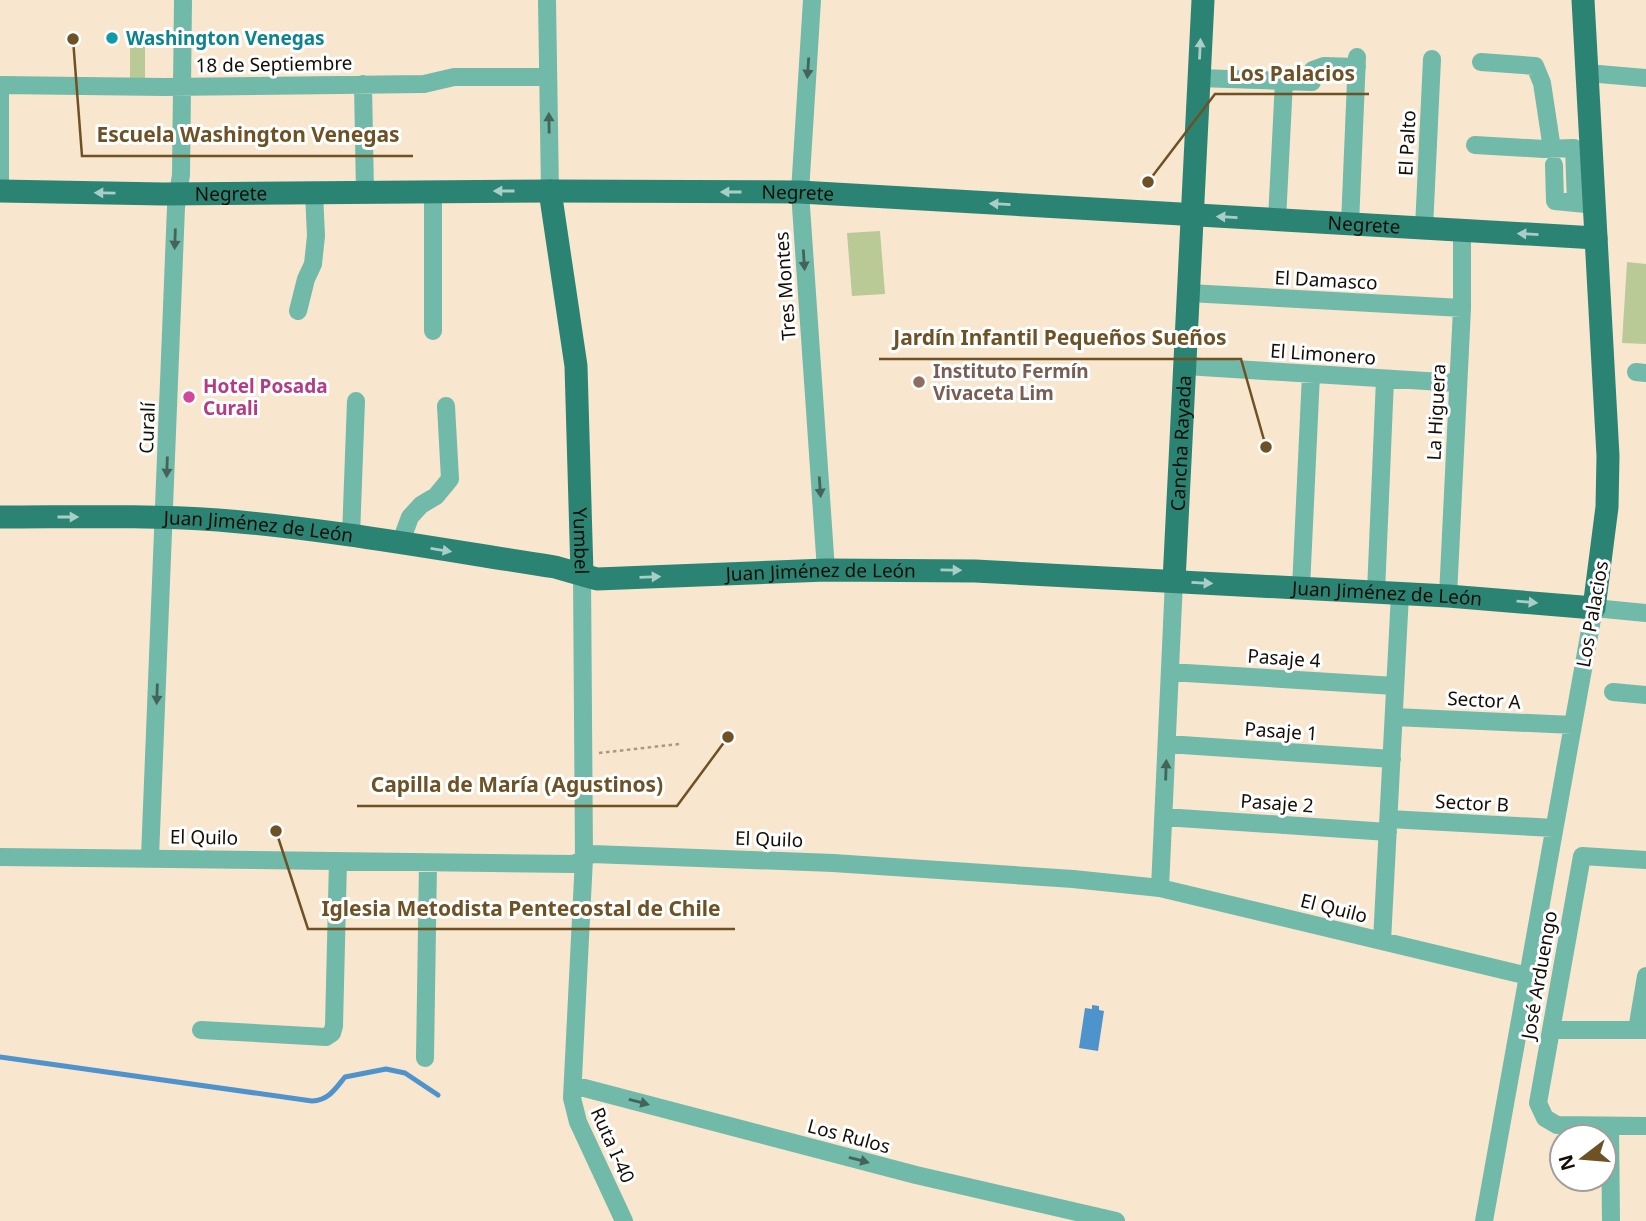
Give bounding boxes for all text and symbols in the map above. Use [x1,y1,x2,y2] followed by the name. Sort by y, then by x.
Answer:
[126,25,325,51] place label: Washington Venegas
[104,30,120,46] marker: Washington Venegas
[1195,38,1206,60] one-way arrow
[195,50,353,78] street label: 18 de Septiembre
[1215,52,1369,94] callout: Los Palacios
[802,57,813,79] one-way arrow
[1229,59,1355,87] text: Los Palacios
[1392,109,1422,177] street label: El Palto
[543,112,555,134] one-way arrow
[82,114,413,156] callout: Escuela Washington Venegas
[96,120,400,148] text: Escuela Washington Venegas
[762,179,835,207] street label: Negrete
[195,180,267,207] street label: Negrete
[493,185,515,197] one-way arrow
[720,186,742,198] one-way arrow
[94,188,116,199] one-way arrow
[989,198,1011,209] one-way arrow
[1327,210,1401,240] street label: Negrete
[1216,211,1238,222] one-way arrow
[170,229,181,251] one-way arrow
[1516,229,1538,240] one-way arrow
[768,231,802,341] street label: Tres Montes
[799,249,810,271] one-way arrow
[1274,264,1378,296] street label: El Damasco
[879,317,1241,359] callout: Jardín Infantil Pequeños Sueños
[891,323,1227,351] text: Jardín Infantil Pequeños Sueños
[1269,337,1377,371] street label: El Limonero
[933,358,1089,406] place label: Instituto Fermín Vivaceta Lim
[1420,363,1452,461] street label: La Higuera
[203,373,328,421] place label: Hotel Posada Curali
[911,374,927,390] marker: Instituto Fermín Vivaceta Lim
[1165,375,1197,512] street label: Cancha Rayada
[181,389,197,405] marker: Hotel Posada Curali
[133,401,161,454] street label: Curalí
[161,456,172,478] one-way arrow
[815,476,826,498] one-way arrow
[161,504,355,548] street label: Juan Jiménez de León
[567,507,595,575] street label: Yumbel
[57,511,79,523] one-way arrow
[430,545,452,556] one-way arrow
[723,557,916,587] street label: Juan Jiménez de León
[1570,559,1614,669] street label: Los Palacios
[940,565,962,576] one-way arrow
[639,571,661,582] one-way arrow
[1289,575,1483,612] street label: Juan Jiménez de León
[1192,577,1214,588] one-way arrow
[1517,597,1539,608] one-way arrow
[1247,642,1322,674] street label: Pasaje 4
[152,683,163,705] one-way arrow
[1447,685,1522,715] street label: Sector A
[1244,715,1318,747] street label: Pasaje 1
[1160,759,1171,781] one-way arrow
[357,764,677,806] callout: Capilla de María (Agustinos)
[371,770,663,798] text: Capilla de María (Agustinos)
[1240,787,1314,819] street label: Pasaje 2
[1434,788,1510,818] street label: Sector B
[170,823,238,851] street label: El Quilo
[734,825,804,853] street label: El Quilo
[308,887,735,929] callout: Iglesia Metodista Pentecostal de Chile
[1298,887,1370,929] street label: El Quilo
[321,894,721,922] text: Iglesia Metodista Pentecostal de Chile
[1515,909,1563,1043] street label: José Arduengo
[628,1097,650,1108] one-way arrow
[585,1103,641,1187] street label: Ruta I-40
[805,1112,893,1160] street label: Los Rulos
[1548,1123,1618,1193] north arrow
[1552,1152,1581,1174] text: N
[848,1155,870,1166] one-way arrow

